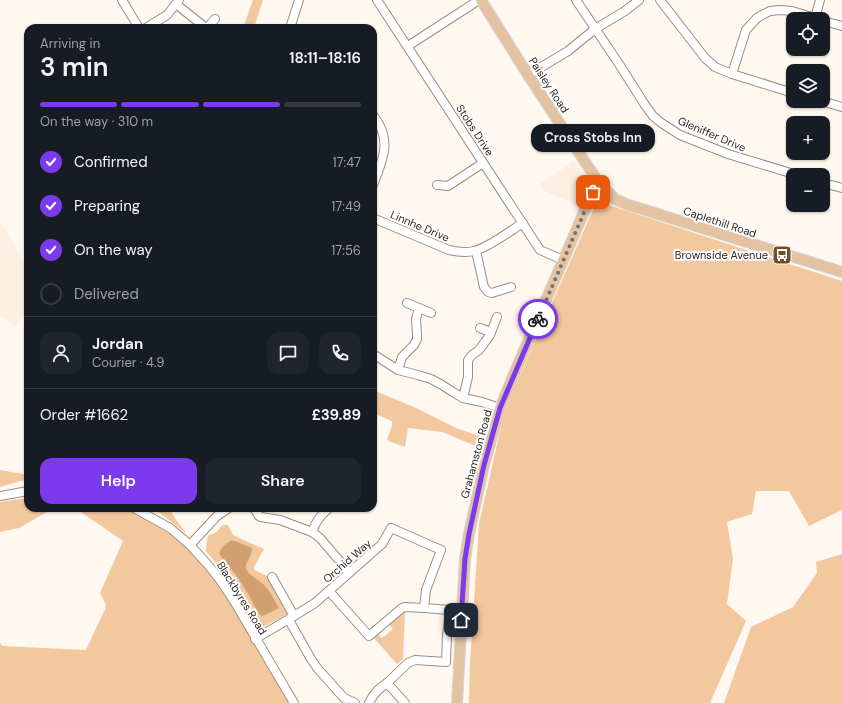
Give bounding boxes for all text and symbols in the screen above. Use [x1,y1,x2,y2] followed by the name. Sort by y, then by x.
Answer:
[786,12,830,212] map controls
[786,12,830,56] button: locate
[40,35,100,52] text: Arriving in
[289,48,361,68] text: 18:11–18:16
[40,50,109,84] text: 3 min
[526,55,572,115] street label: Paisley Road
[786,64,830,108] button: layers
[453,102,497,158] street label: Stobs Drive
[40,113,153,130] text: On the way · 310 m
[676,113,748,155] street label: Gleniffer Drive
[786,116,830,160] button: +
[531,124,655,152] callout: Cross Stobs Inn
[544,129,642,146] text: Cross Stobs Inn
[40,151,62,173] icon: check
[74,152,148,172] text: Confirmed
[333,154,361,171] text: 17:47
[786,168,830,212] button: −
[576,175,610,209] pin
[582,181,604,203] icon: bag
[40,195,62,217] icon: check
[74,196,140,216] text: Preparing
[331,198,361,215] text: 17:49
[682,204,758,240] street label: Caplethill Road
[388,207,452,245] street label: Linnhe Drive
[40,239,62,261] icon: check
[74,240,153,260] text: On the way
[331,242,361,259] text: 17:56
[771,244,793,266] bus stop icon: Brownside Avenue
[675,248,768,262] place label: Brownside Avenue
[74,284,139,304] text: Delivered
[518,299,558,339] courier
[527,308,549,330] icon: bike
[40,332,82,374] button: person
[267,332,309,374] button: chat
[319,332,361,374] button: phone
[92,334,143,354] text: Jordan
[92,354,164,371] text: Courier · 4.9
[40,405,128,425] text: Order #1662
[311,405,361,425] text: £39.89
[457,408,495,500] street label: Grahamston Road
[40,458,197,504] button: Help
[205,458,361,504] button: Share
[320,536,374,586] street label: Orchid Way
[214,559,270,637] street label: Blackbyres Road
[444,603,478,637] pin
[450,609,472,631] icon: home

